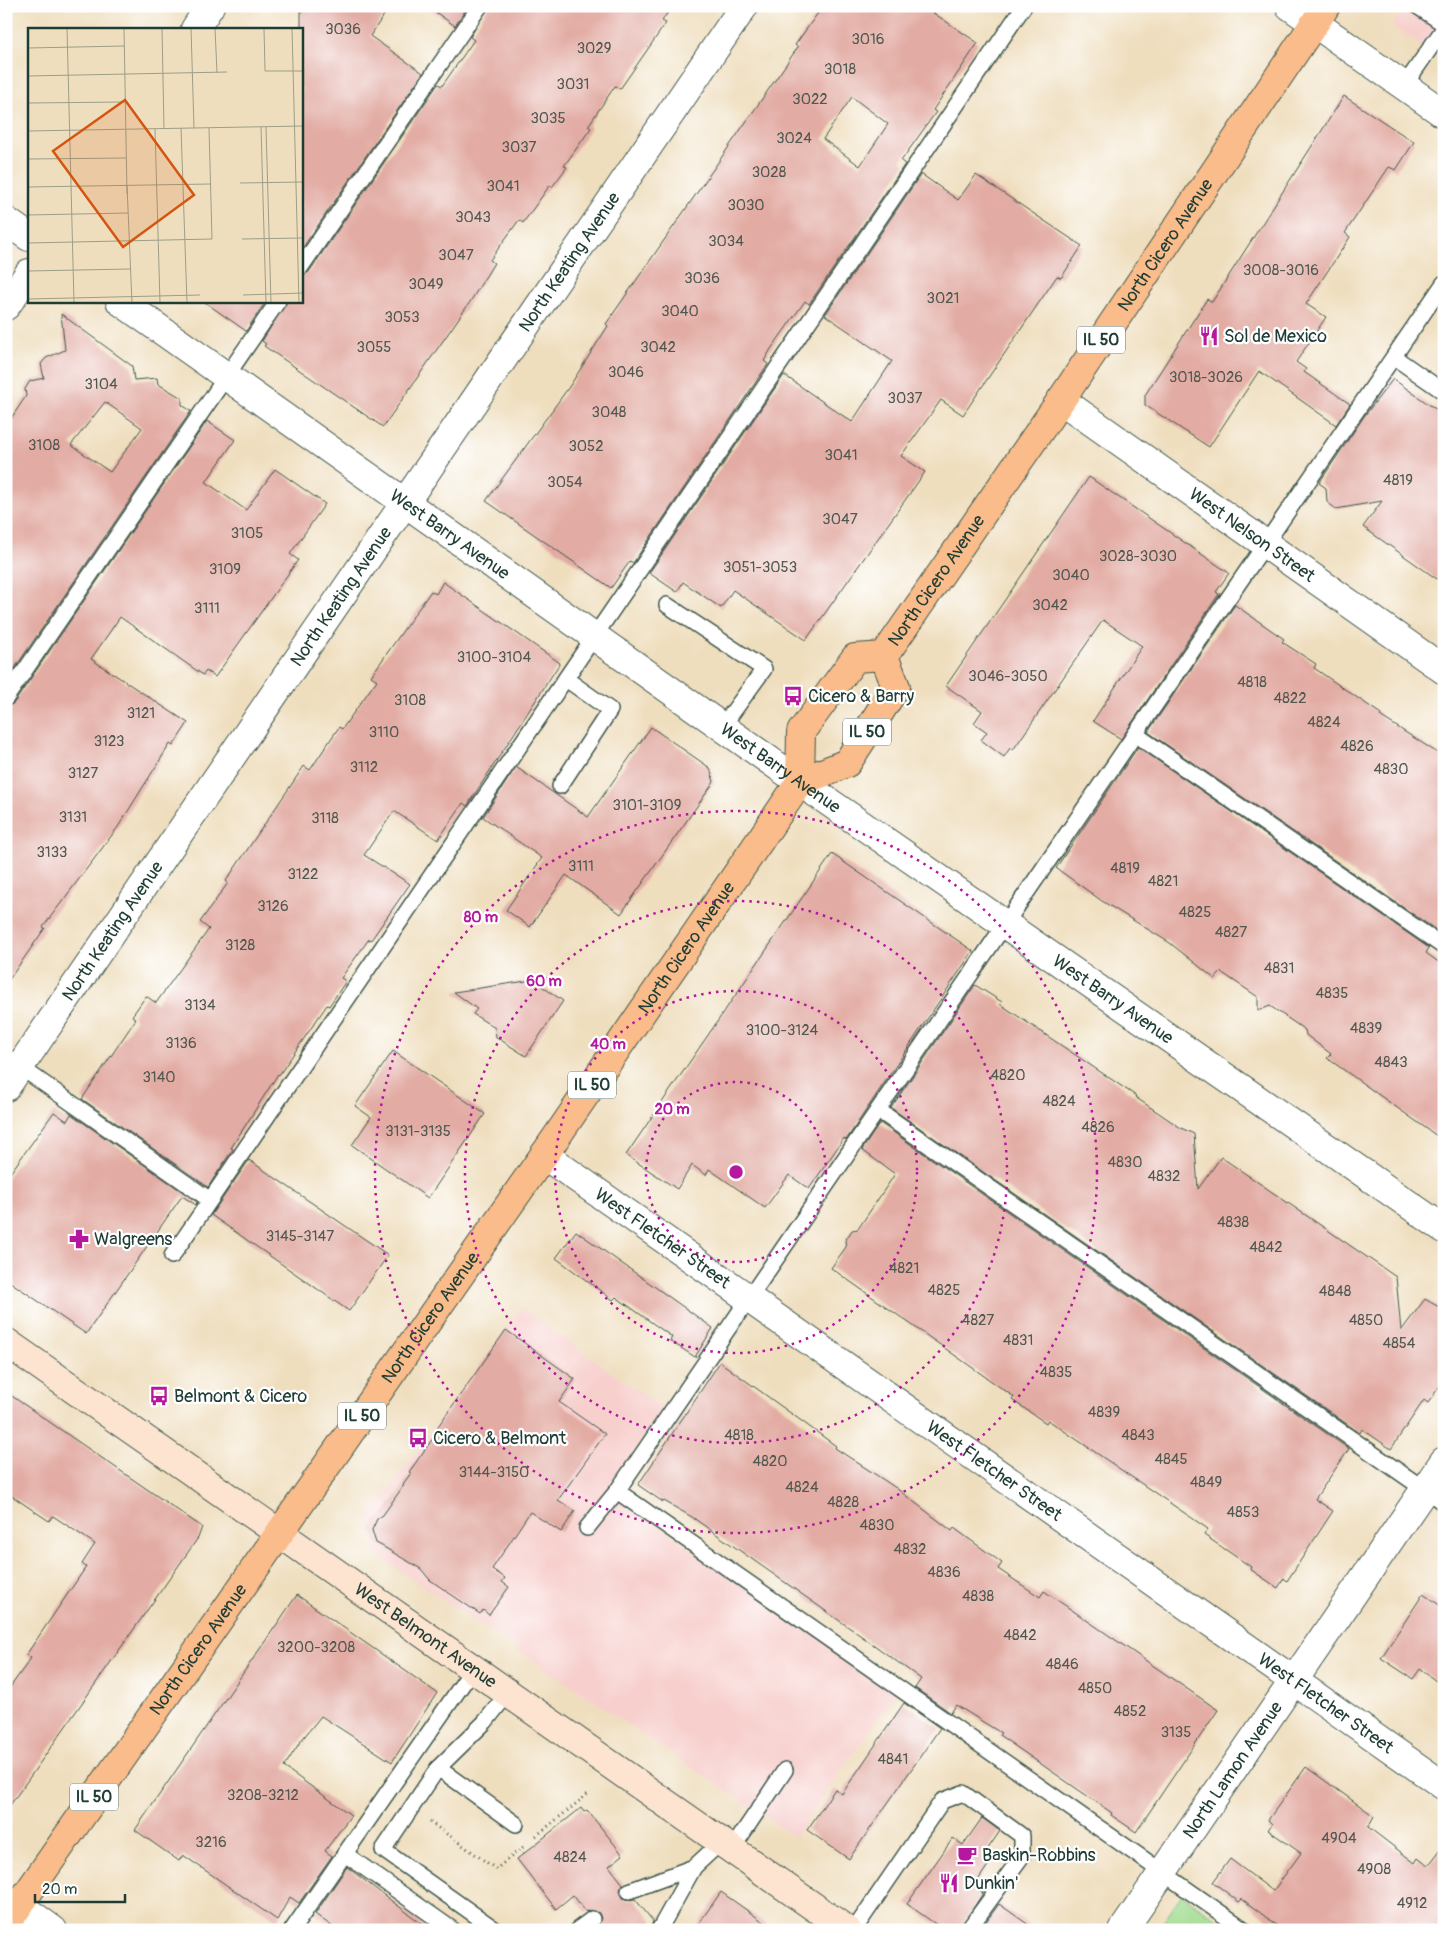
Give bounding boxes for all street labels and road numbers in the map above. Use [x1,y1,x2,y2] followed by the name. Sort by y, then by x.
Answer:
[1112,174,1218,316] street label: North Cicero Avenue
[513,187,625,336] street label: North Keating Avenue
[1077,326,1125,354] road number: IL 50
[1185,482,1321,588] street label: West Nelson Street
[385,484,514,585] street label: West Barry Avenue
[883,510,990,651] street label: North Cicero Avenue
[285,522,397,671] street label: North Keating Avenue
[716,718,845,818] street label: West Barry Avenue
[843,719,891,746] road number: IL 50
[57,856,168,1005] street label: North Keating Avenue
[633,877,740,1018] street label: North Cicero Avenue
[1048,949,1178,1049] street label: West Barry Avenue
[568,1072,616,1098] road number: IL 50
[590,1183,736,1294] street label: West Fletcher Street
[376,1247,484,1388] street label: North Cicero Avenue
[338,1402,386,1430] road number: IL 50
[922,1415,1067,1527] street label: West Fletcher Street
[350,1578,502,1693] street label: West Belmont Avenue
[144,1579,252,1720] street label: North Cicero Avenue
[1254,1648,1399,1759] street label: West Fletcher Street
[1178,1697,1288,1843] street label: North Lamon Avenue
[70,1784,118,1810] road number: IL 50

